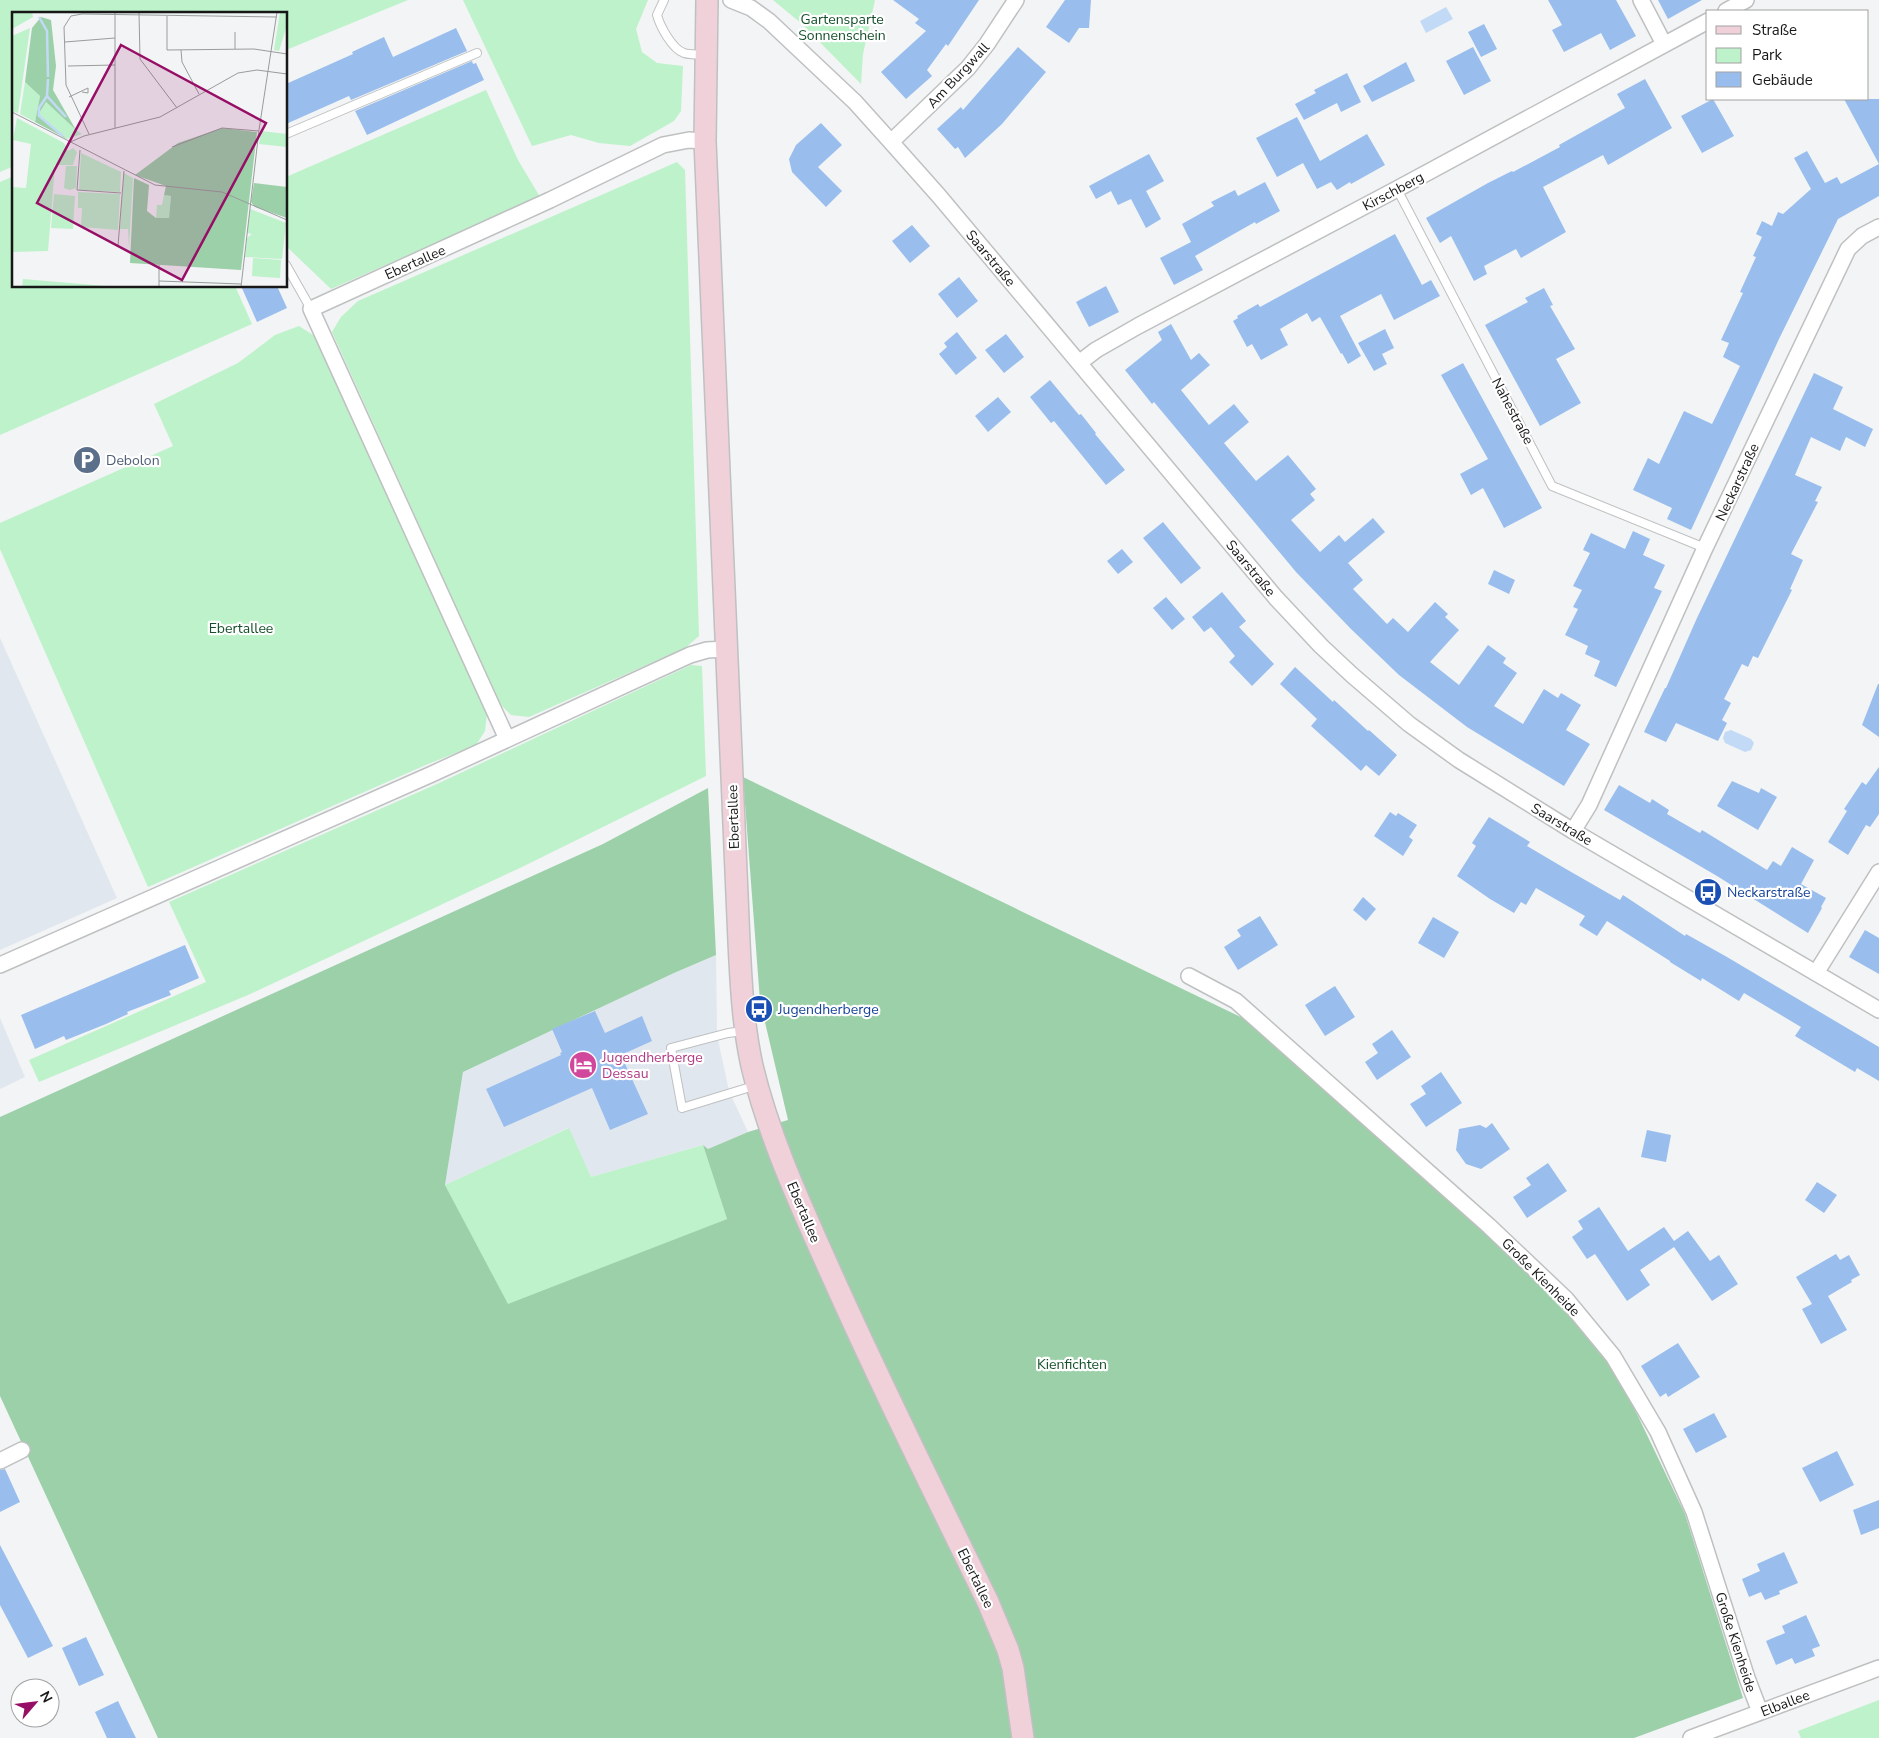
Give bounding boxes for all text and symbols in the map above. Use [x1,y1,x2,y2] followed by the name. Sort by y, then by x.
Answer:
[798,10,886,45] park label: Gartensparte Sonnenschein
[1706,10,1869,100] legend
[12,12,288,288] inset map
[1752,20,1797,40] text: Straße
[923,38,994,112] street label: Am Burgwall
[1752,45,1782,65] text: Park
[1752,70,1813,90] text: Gebäude
[1359,167,1427,216] street label: Kirschberg
[961,226,1020,291] street label: Saarstraße
[382,241,449,284] street label: Ebertallee
[1487,374,1538,448] street label: Nahestraße
[1711,440,1764,524] street label: Neckarstraße
[72,445,102,475] parking icon: Debolon
[106,451,160,470] place label: Debolon
[1221,536,1280,601] street label: Saarstraße
[209,619,273,638] park label: Ebertallee
[723,784,744,850] street label: Ebertallee
[1528,799,1596,850] street label: Saarstraße
[1693,877,1723,907] bus stop icon: Neckarstraße
[1727,883,1811,902] place label: Neckarstraße
[744,994,774,1024] bus stop icon: Jugendherberge
[777,1000,879,1019] place label: Jugendherberge
[601,1048,703,1083] place label: Jugendherberge Dessau
[568,1050,598,1080] hotel icon: Jugendherberge Dessau
[782,1179,825,1246] street label: Ebertallee
[1497,1234,1584,1321] street label: Große Kienheide
[1037,1355,1107,1374] park label: Kienfichten
[953,1545,998,1611] street label: Ebertallee
[1710,1590,1761,1695] street label: Große Kienheide
[10,1678,60,1728] north arrow
[1758,1685,1812,1721] street label: Elballee
[35,1688,57,1706] text: N

